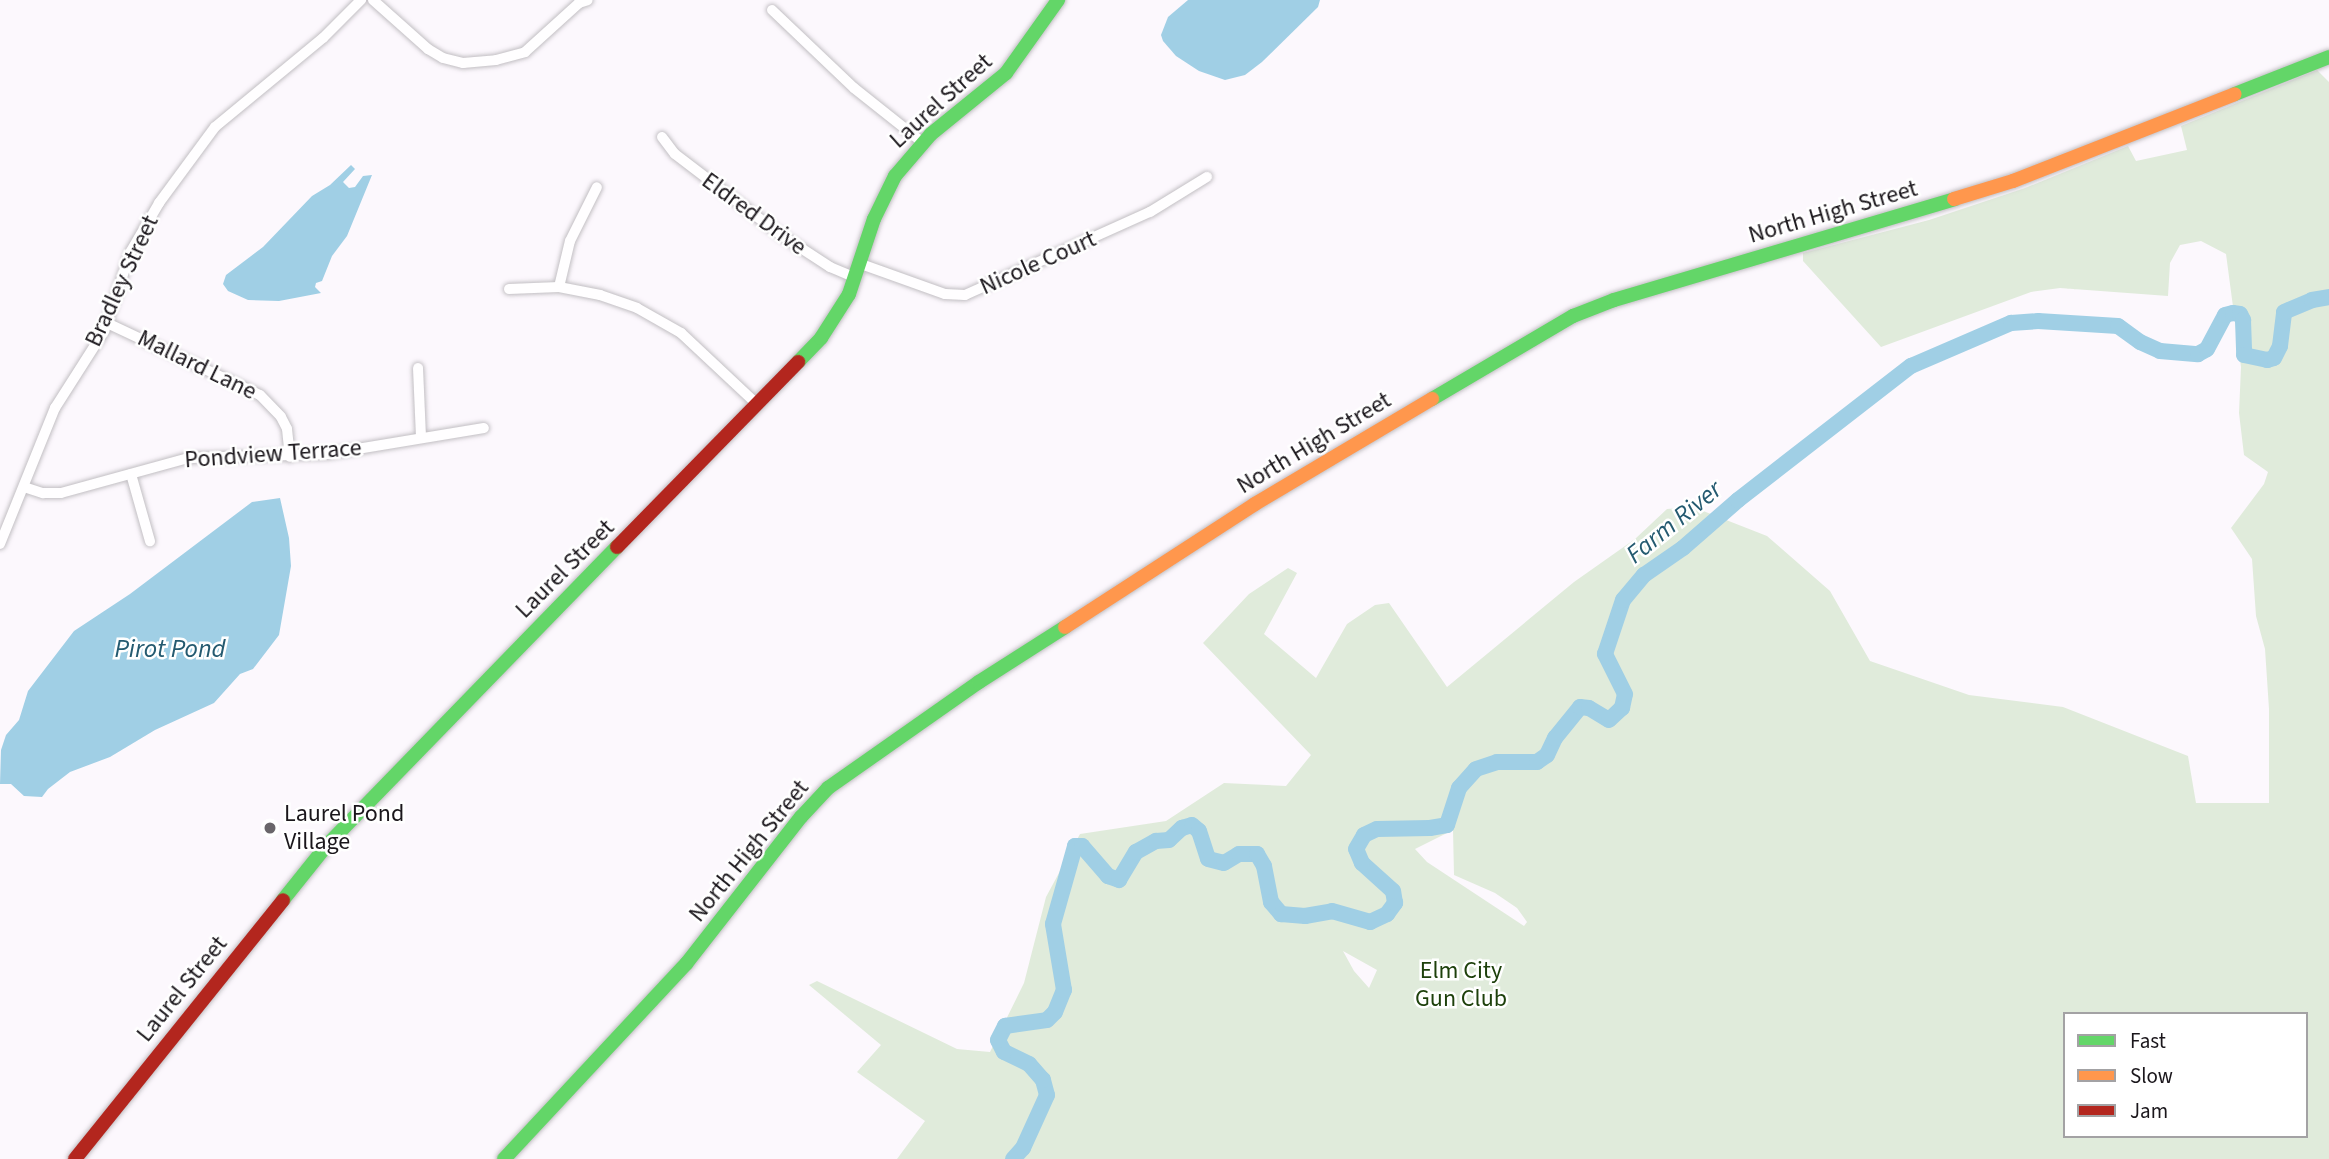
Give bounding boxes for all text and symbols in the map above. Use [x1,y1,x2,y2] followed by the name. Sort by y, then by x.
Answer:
[884,48,998,154] street label: Laurel Street
[696,166,812,262] street label: Eldred Drive
[1745,174,1921,250] street label: North High Street
[79,211,165,351] street label: Bradley Street
[976,225,1100,301] street label: Nicole Court
[133,324,261,406] street label: Mallard Lane
[1232,386,1396,500] street label: North High Street
[184,433,362,475] street label: Pondview Terrace
[1620,474,1728,570] water label: Farm River
[510,514,620,624] street label: Laurel Street
[115,633,225,665] water label: Pirot Pond
[683,774,815,928] street label: North High Street
[284,800,404,856] place label: Laurel Pond Village
[262,820,278,836] marker: Laurel Pond Village
[131,930,233,1048] street label: Laurel Street
[1415,957,1507,1013] park label: Elm City Gun Club
[2063,1012,2308,1138] legend
[2130,1026,2166,1056] text: Fast
[2130,1061,2173,1091] text: Slow
[2130,1096,2168,1126] text: Jam

